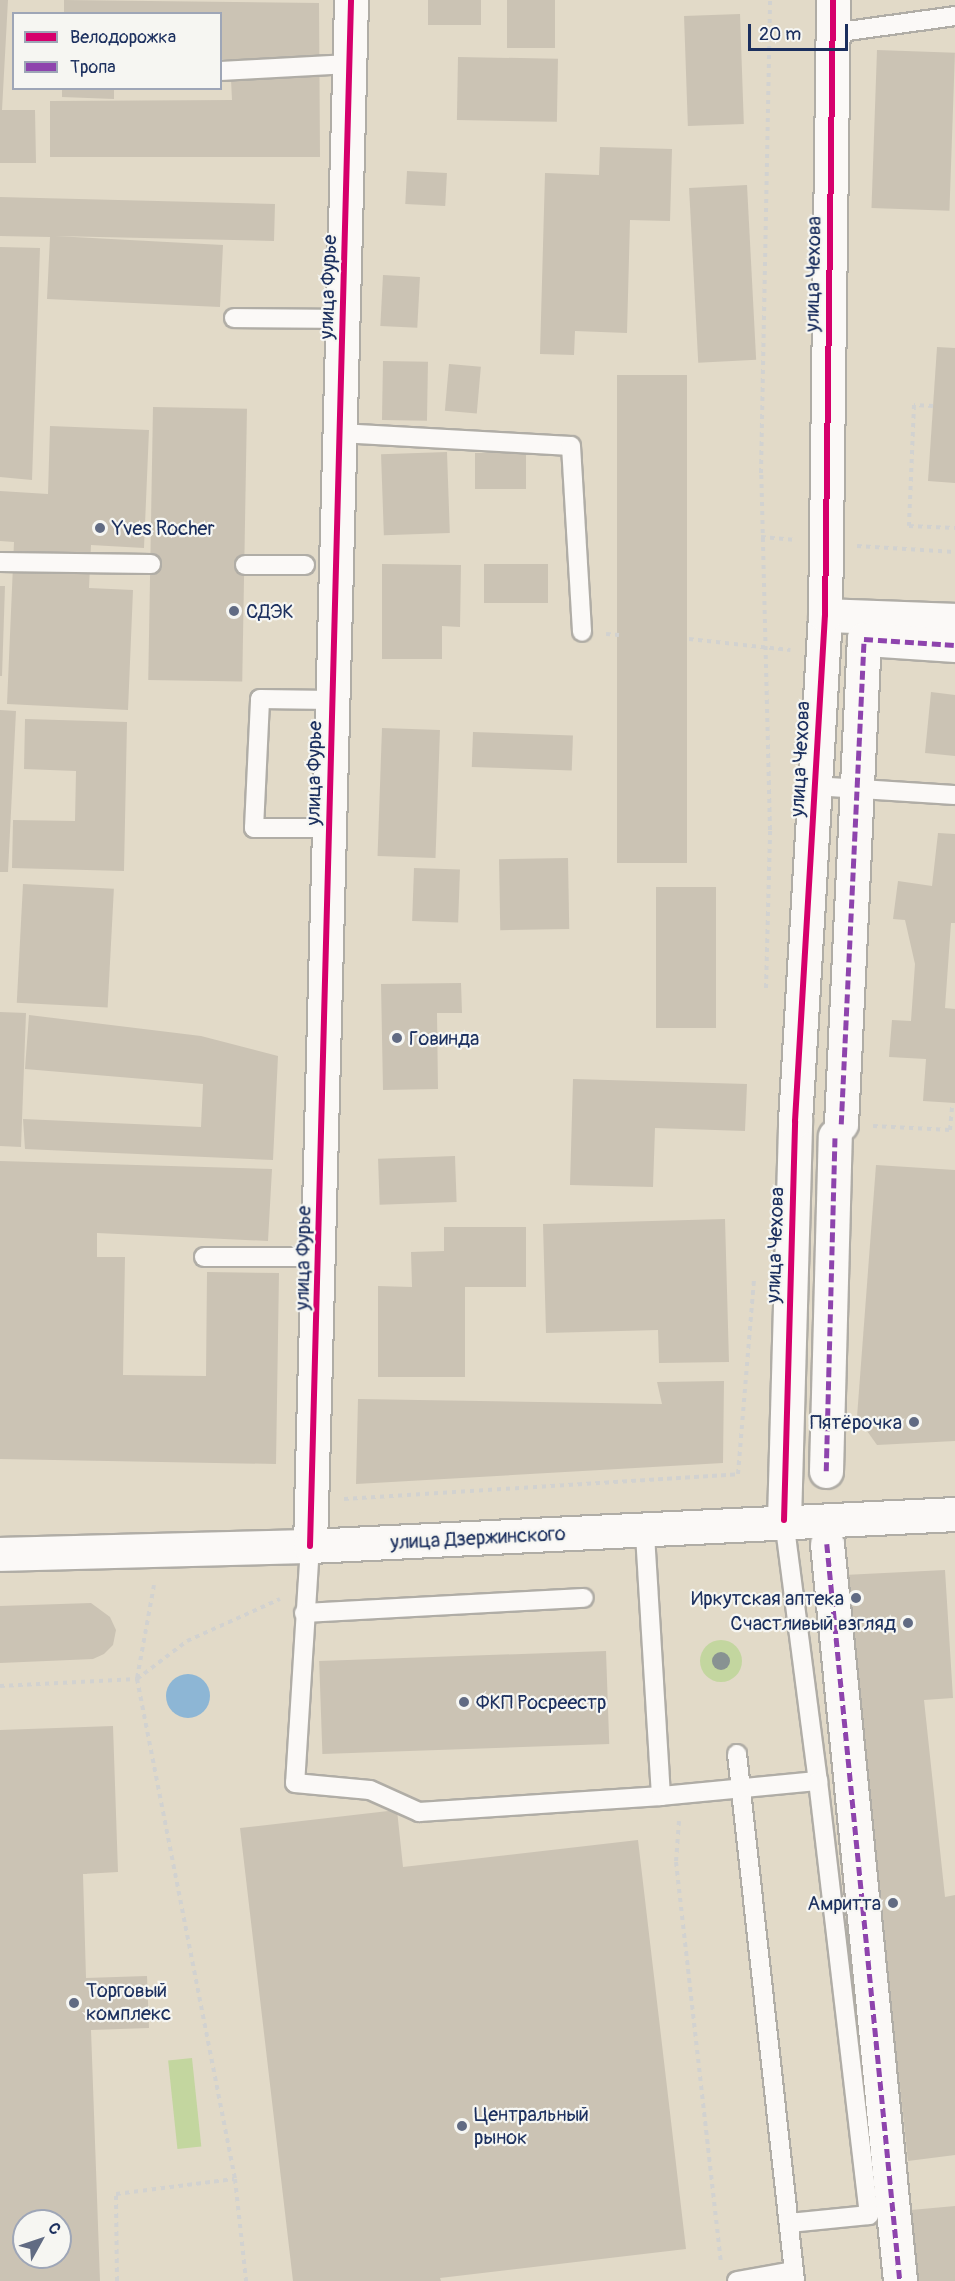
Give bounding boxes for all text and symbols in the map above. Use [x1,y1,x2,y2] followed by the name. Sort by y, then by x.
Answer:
[12,12,222,90] legend
[751,12,852,50] scale bar
[759,23,801,46] text: 20 m
[70,26,176,49] text: Велодорожка
[70,56,116,79] text: Тропа
[800,216,826,332] street label: улица Чехова
[314,234,342,340] street label: улица Фурье
[112,516,215,540] place label: Yves Rocher
[93,521,107,535] marker: Yves Rocher
[246,599,294,623] place label: СДЭК
[227,604,241,618] marker: СДЭК
[785,701,815,817] street label: улица Чехова
[301,721,327,825] street label: улица Фурье
[409,1026,479,1050] place label: Говинда
[390,1031,404,1045] marker: Говинда
[761,1187,789,1303] street label: улица Чехова
[290,1206,316,1310] street label: улица Фурье
[810,1410,902,1434] place label: Пятёрочка
[907,1415,921,1429] marker: Пятёрочка
[390,1521,566,1555] street label: улица Дзержинского
[691,1586,844,1610] place label: Иркутская аптека
[849,1591,863,1605] marker: Иркутская аптека
[730,1611,896,1635] place label: Счастливый взгляд
[901,1616,915,1630] marker: Счастливый взгляд
[476,1690,606,1714] place label: ФКП Росреестр
[457,1695,471,1709] marker: ФКП Росреестр
[807,1891,881,1915] place label: Амритта
[886,1896,900,1910] marker: Амритта
[86,1979,171,2026] place label: Торговый комплекс
[67,1996,81,2010] marker: Торговый комплекс
[474,2102,589,2149] place label: Центральный рынок
[455,2119,469,2133] marker: Центральный рынок
[12,2209,72,2269] north arrow
[43,2219,65,2239] text: С

